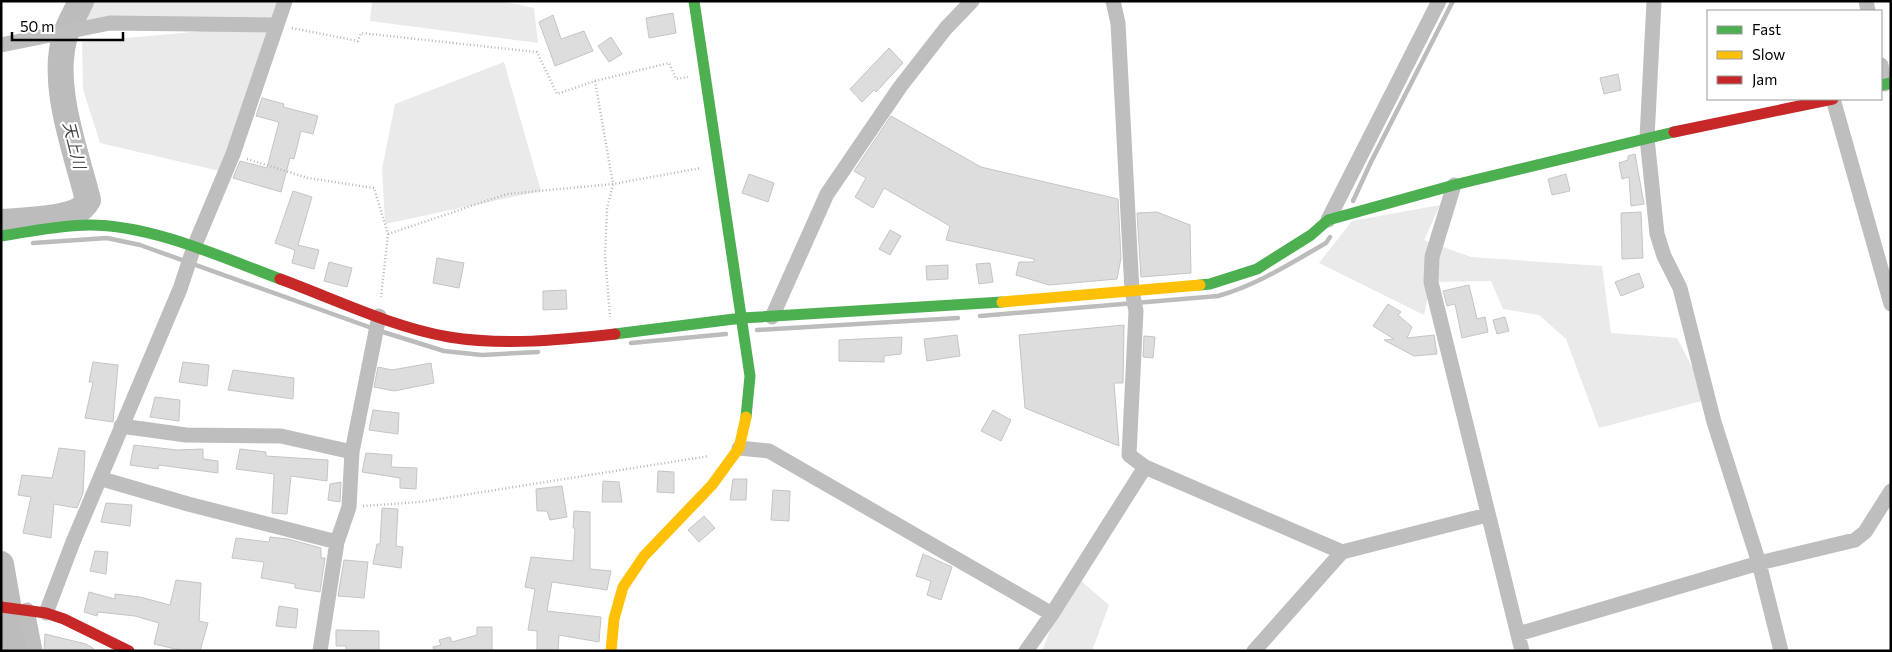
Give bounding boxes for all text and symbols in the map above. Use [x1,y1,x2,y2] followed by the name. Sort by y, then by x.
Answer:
[12,10,124,42] scale bar
[1707,10,1882,100] legend
[20,17,54,35] text: 50 m
[1752,20,1781,38] text: Fast
[1752,45,1785,63] text: Slow
[1752,70,1777,88] text: Jam
[60,119,91,173] water label: 天上川

